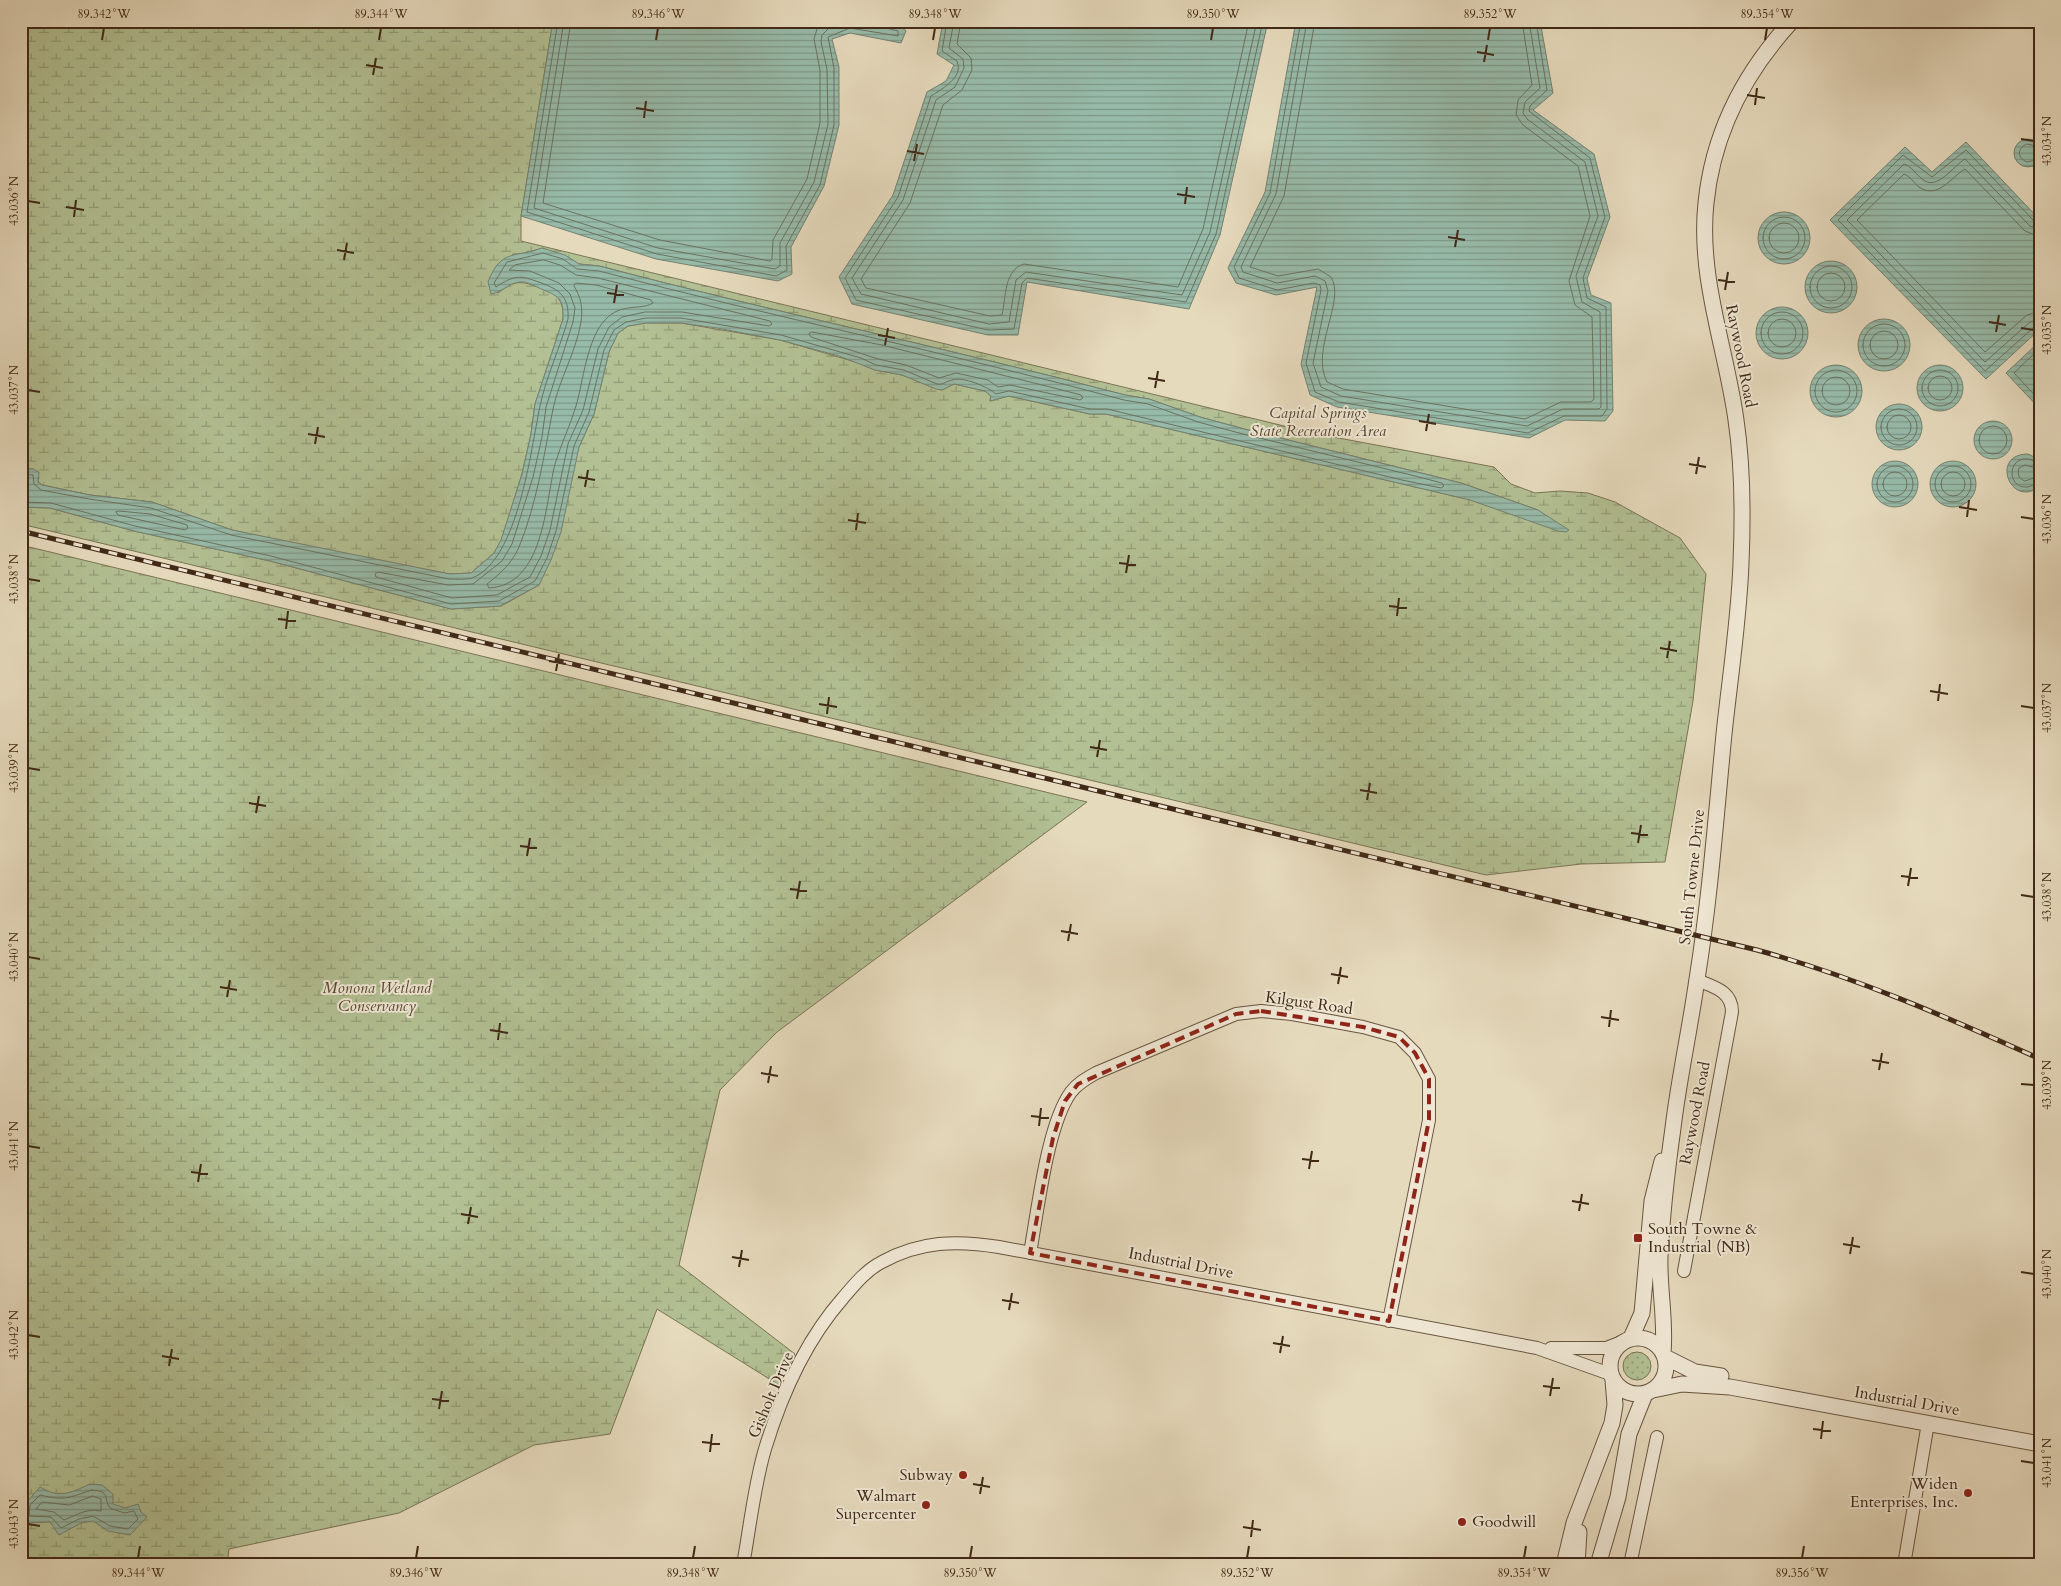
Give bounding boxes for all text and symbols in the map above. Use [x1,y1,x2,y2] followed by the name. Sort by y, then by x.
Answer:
[77,6,131,22] text: 89.342°W
[354,6,408,22] text: 89.344°W
[631,6,685,22] text: 89.346°W
[908,6,962,22] text: 89.348°W
[1186,6,1240,22] text: 89.350°W
[1463,6,1517,22] text: 89.352°W
[1740,6,1794,22] text: 89.354°W
[2039,115,2055,166] text: 43.034°N
[6,175,22,226] text: 43.036°N
[1720,303,1762,410] street label: Raywood Road
[2039,304,2055,355] text: 43.035°N
[6,364,22,415] text: 43.037°N
[1250,402,1386,442] park label: Capital Springs State Recreation Area
[2039,493,2055,544] text: 43.036°N
[6,553,22,604] text: 43.038°N
[2039,682,2055,733] text: 43.037°N
[6,742,22,793] text: 43.039°N
[1674,808,1710,946] street label: South Towne Drive
[2039,871,2055,922] text: 43.038°N
[6,931,22,982] text: 43.040°N
[323,977,433,1017] park label: Monona Wetland Conservancy
[1264,986,1355,1020] street label: Kilgust Road
[1674,1059,1716,1166] street label: Raywood Road
[2039,1059,2055,1110] text: 43.039°N
[6,1120,22,1171] text: 43.041°N
[1648,1218,1757,1258] place label: South Towne & Industrial (NB)
[1632,1232,1644,1244] marker: South Towne & Industrial (NB)
[1127,1242,1235,1284] street label: Industrial Drive
[2039,1248,2055,1299] text: 43.040°N
[6,1309,22,1360] text: 43.042°N
[743,1348,799,1442] street label: Gisholt Drive
[1853,1381,1961,1421] street label: Industrial Drive
[2039,1437,2055,1488] text: 43.041°N
[899,1464,954,1486] place label: Subway
[957,1469,969,1481] marker: Subway
[1850,1473,1958,1513] place label: Widen Enterprises, Inc.
[836,1485,916,1525] place label: Walmart Supercenter
[1962,1487,1974,1499] marker: Widen Enterprises, Inc.
[6,1498,22,1549] text: 43.043°N
[920,1499,932,1511] marker: Walmart Supercenter
[1472,1511,1536,1533] place label: Goodwill
[1456,1516,1468,1528] marker: Goodwill
[111,1565,165,1581] text: 89.344°W
[389,1565,443,1581] text: 89.346°W
[666,1565,720,1581] text: 89.348°W
[943,1565,997,1581] text: 89.350°W
[1220,1565,1274,1581] text: 89.352°W
[1497,1565,1551,1581] text: 89.354°W
[1775,1565,1829,1581] text: 89.356°W

